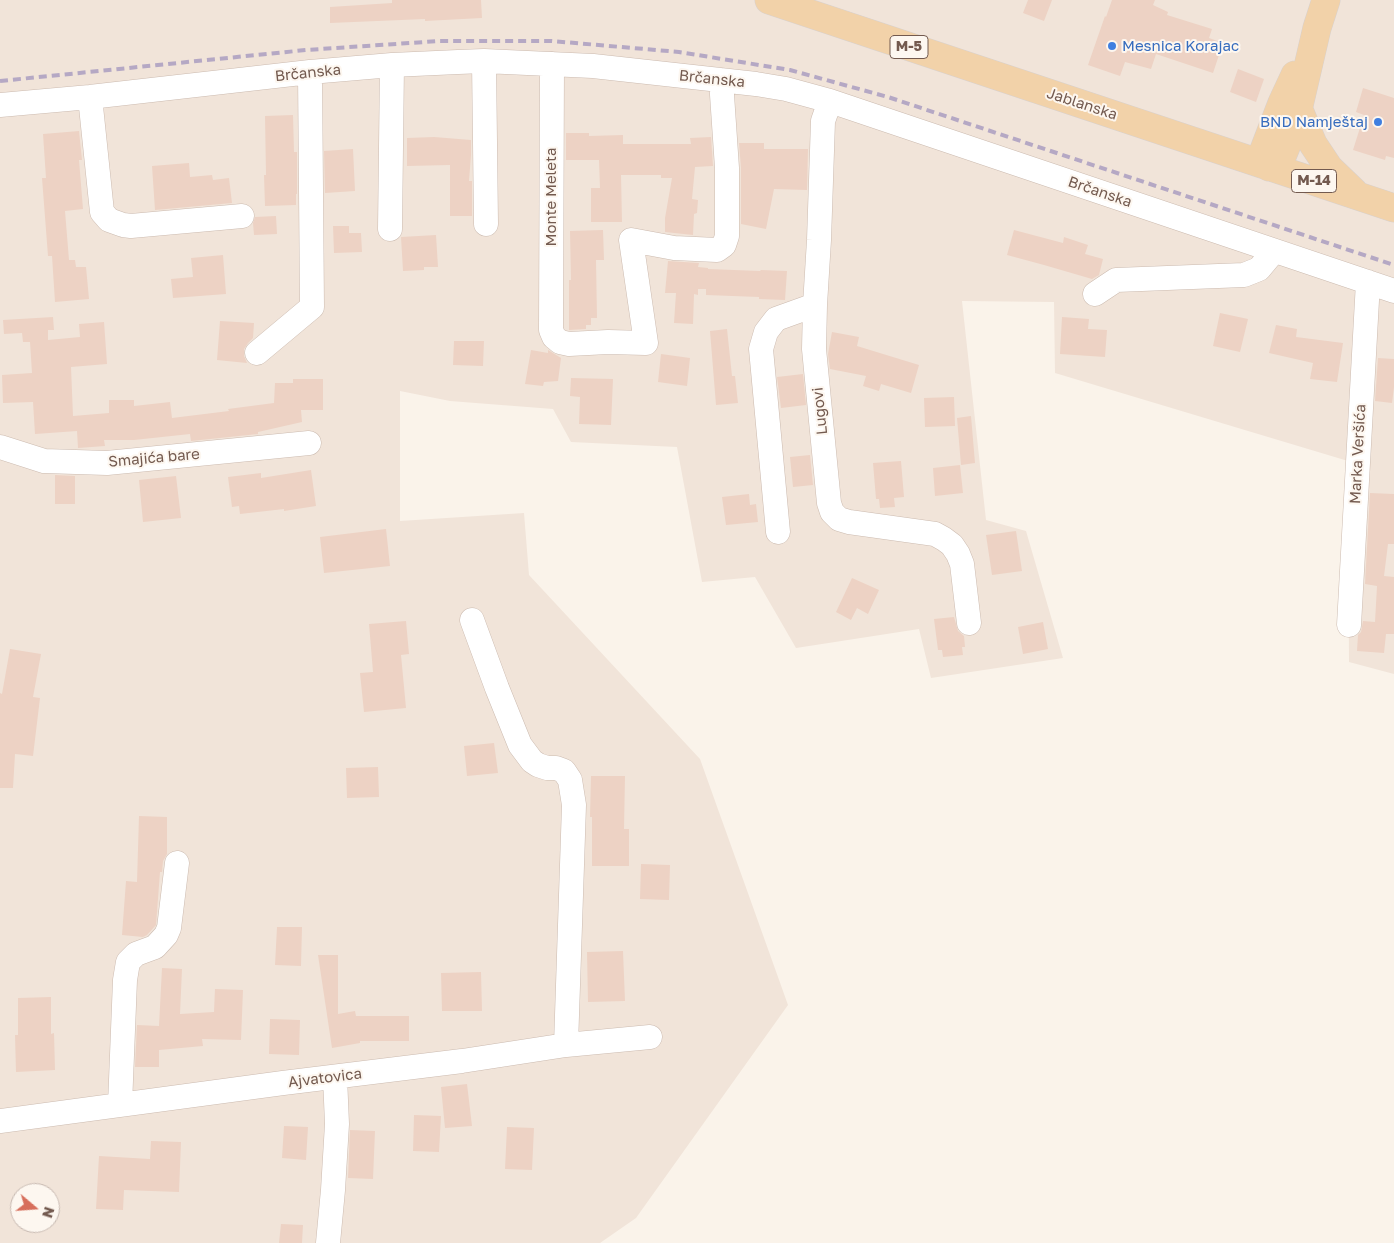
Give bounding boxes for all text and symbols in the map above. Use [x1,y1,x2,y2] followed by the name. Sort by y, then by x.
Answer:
[890,36,928,58] road number: M-5
[1122,37,1239,55] place label: Mesnica Korajac
[1106,40,1118,52] marker: Mesnica Korajac
[274,61,342,85] street label: Brčanska
[678,67,746,91] street label: Brčanska
[1044,84,1120,124] street label: Jablanska
[1260,113,1368,131] place label: BND Namještaj
[1372,116,1384,128] marker: BND Namještaj
[542,148,560,246] street label: Monte Meleta
[1292,170,1336,192] road number: M-14
[1066,173,1134,211] street label: Brčanska
[809,386,831,436] street label: Lugovi
[1346,404,1370,504] street label: Marka Veršića
[107,445,201,471] street label: Smajića bare
[287,1065,363,1091] street label: Ajvatovica
[10,1183,60,1233] north arrow
[39,1205,59,1220] text: N

